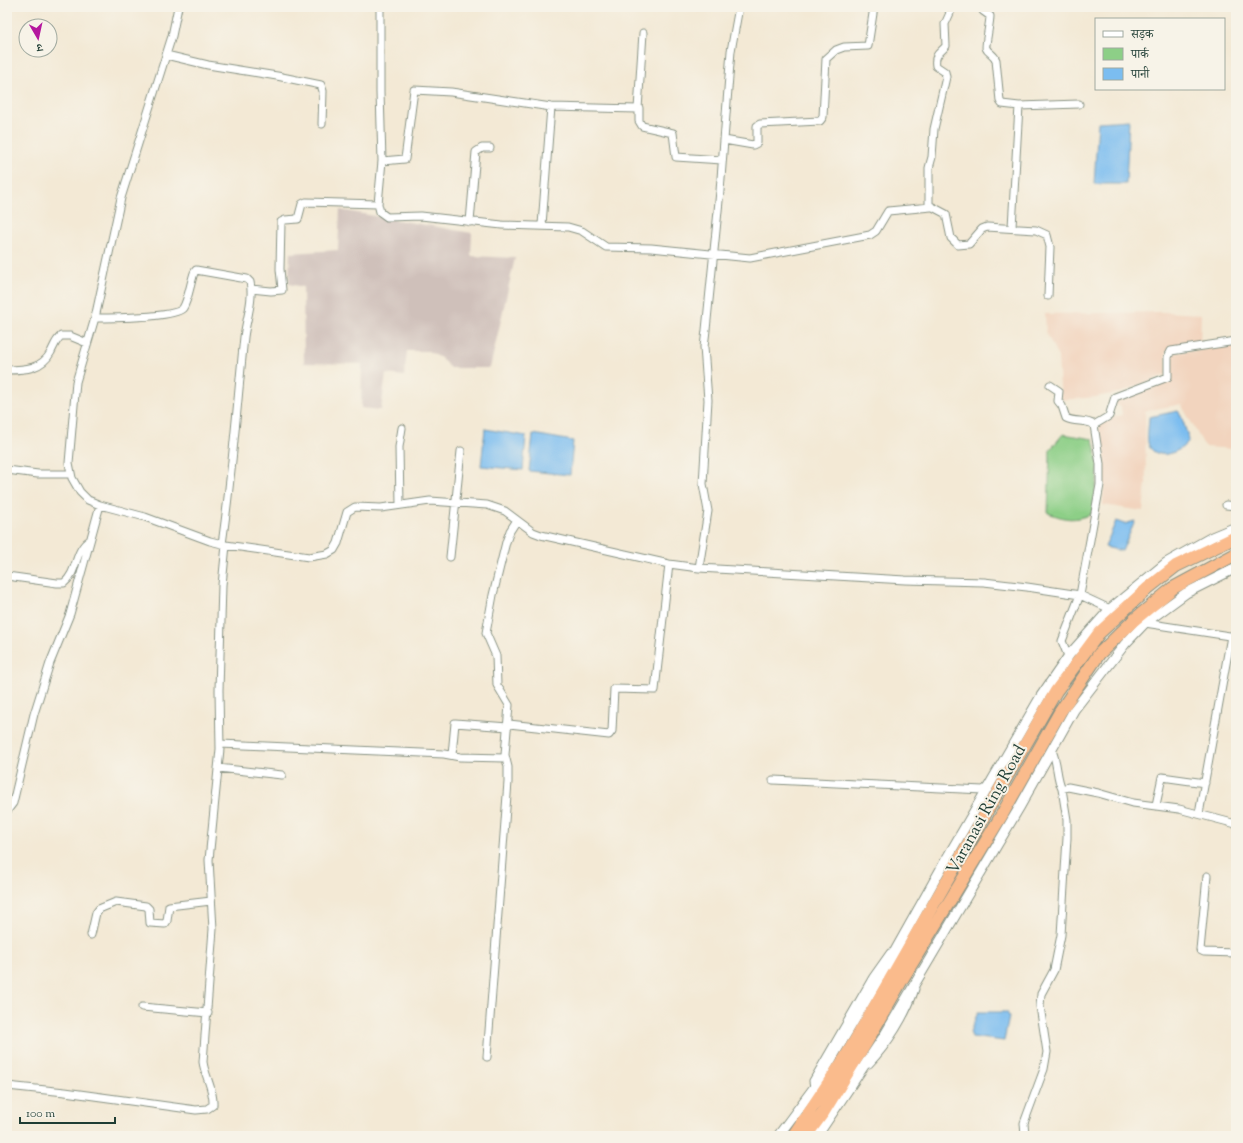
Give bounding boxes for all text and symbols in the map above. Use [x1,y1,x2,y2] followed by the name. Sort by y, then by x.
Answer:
[18,18,58,58] north arrow
[1095,18,1225,90] legend
[1130,26,1155,44] text: सड़क
[34,38,44,55] text: उ
[1130,46,1150,64] text: पार्क
[1130,66,1150,84] text: पानी
[941,741,1033,879] street label: Varanasi Ring Road
[20,1099,115,1125] scale bar
[26,1105,55,1123] text: 100 m

